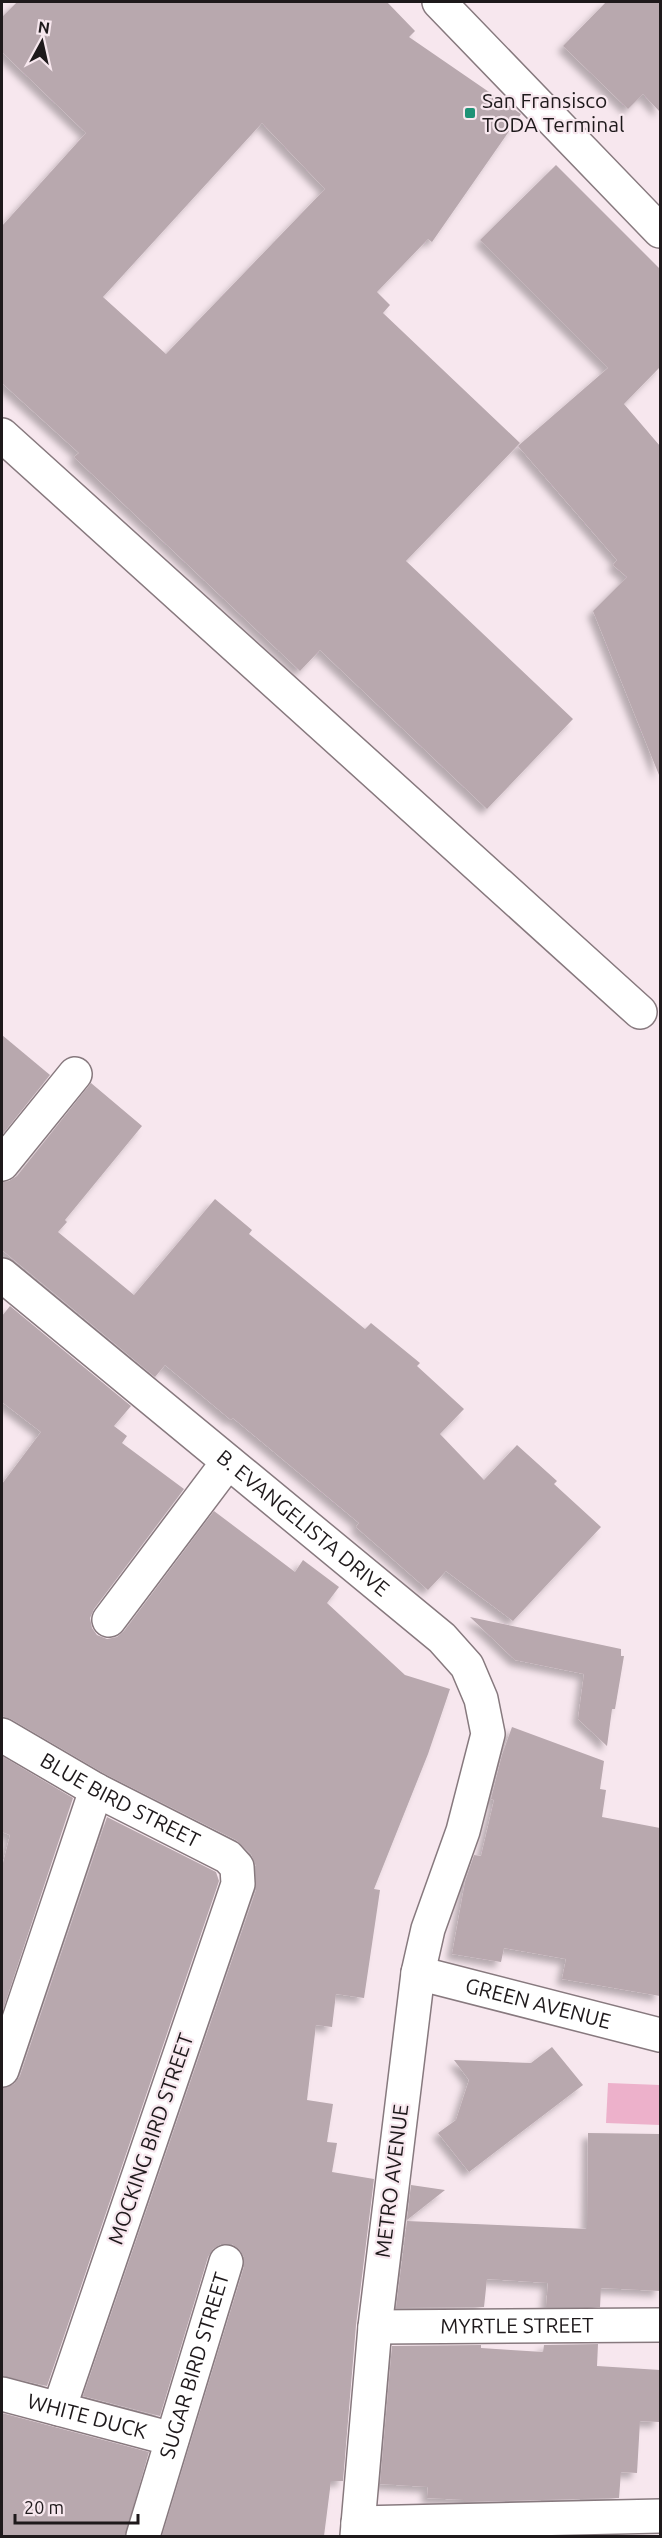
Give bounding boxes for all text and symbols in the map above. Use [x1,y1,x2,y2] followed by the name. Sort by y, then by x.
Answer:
[12,12,72,72] north arrow
[37,17,51,37] text: N
[482,88,624,136] place label: San Fransisco TODA Terminal
[463,106,477,120] marker: San Fransisco TODA Terminal
[212,1444,395,1600] street label: B. EVANGELISTA DRIVE
[36,1747,204,1852] street label: BLUE BIRD STREET
[463,1973,614,2033] street label: GREEN AVENUE
[103,2030,198,2247] street label: MOCKING BIRD STREET
[370,2103,412,2259] street label: METRO AVENUE
[154,2269,233,2461] street label: SUGAR BIRD STREET
[440,2312,594,2338] street label: MYRTLE STREET
[25,2388,150,2443] street label: WHITE DUCK
[15,2487,138,2525] scale bar
[24,2497,64,2517] text: 20 m

